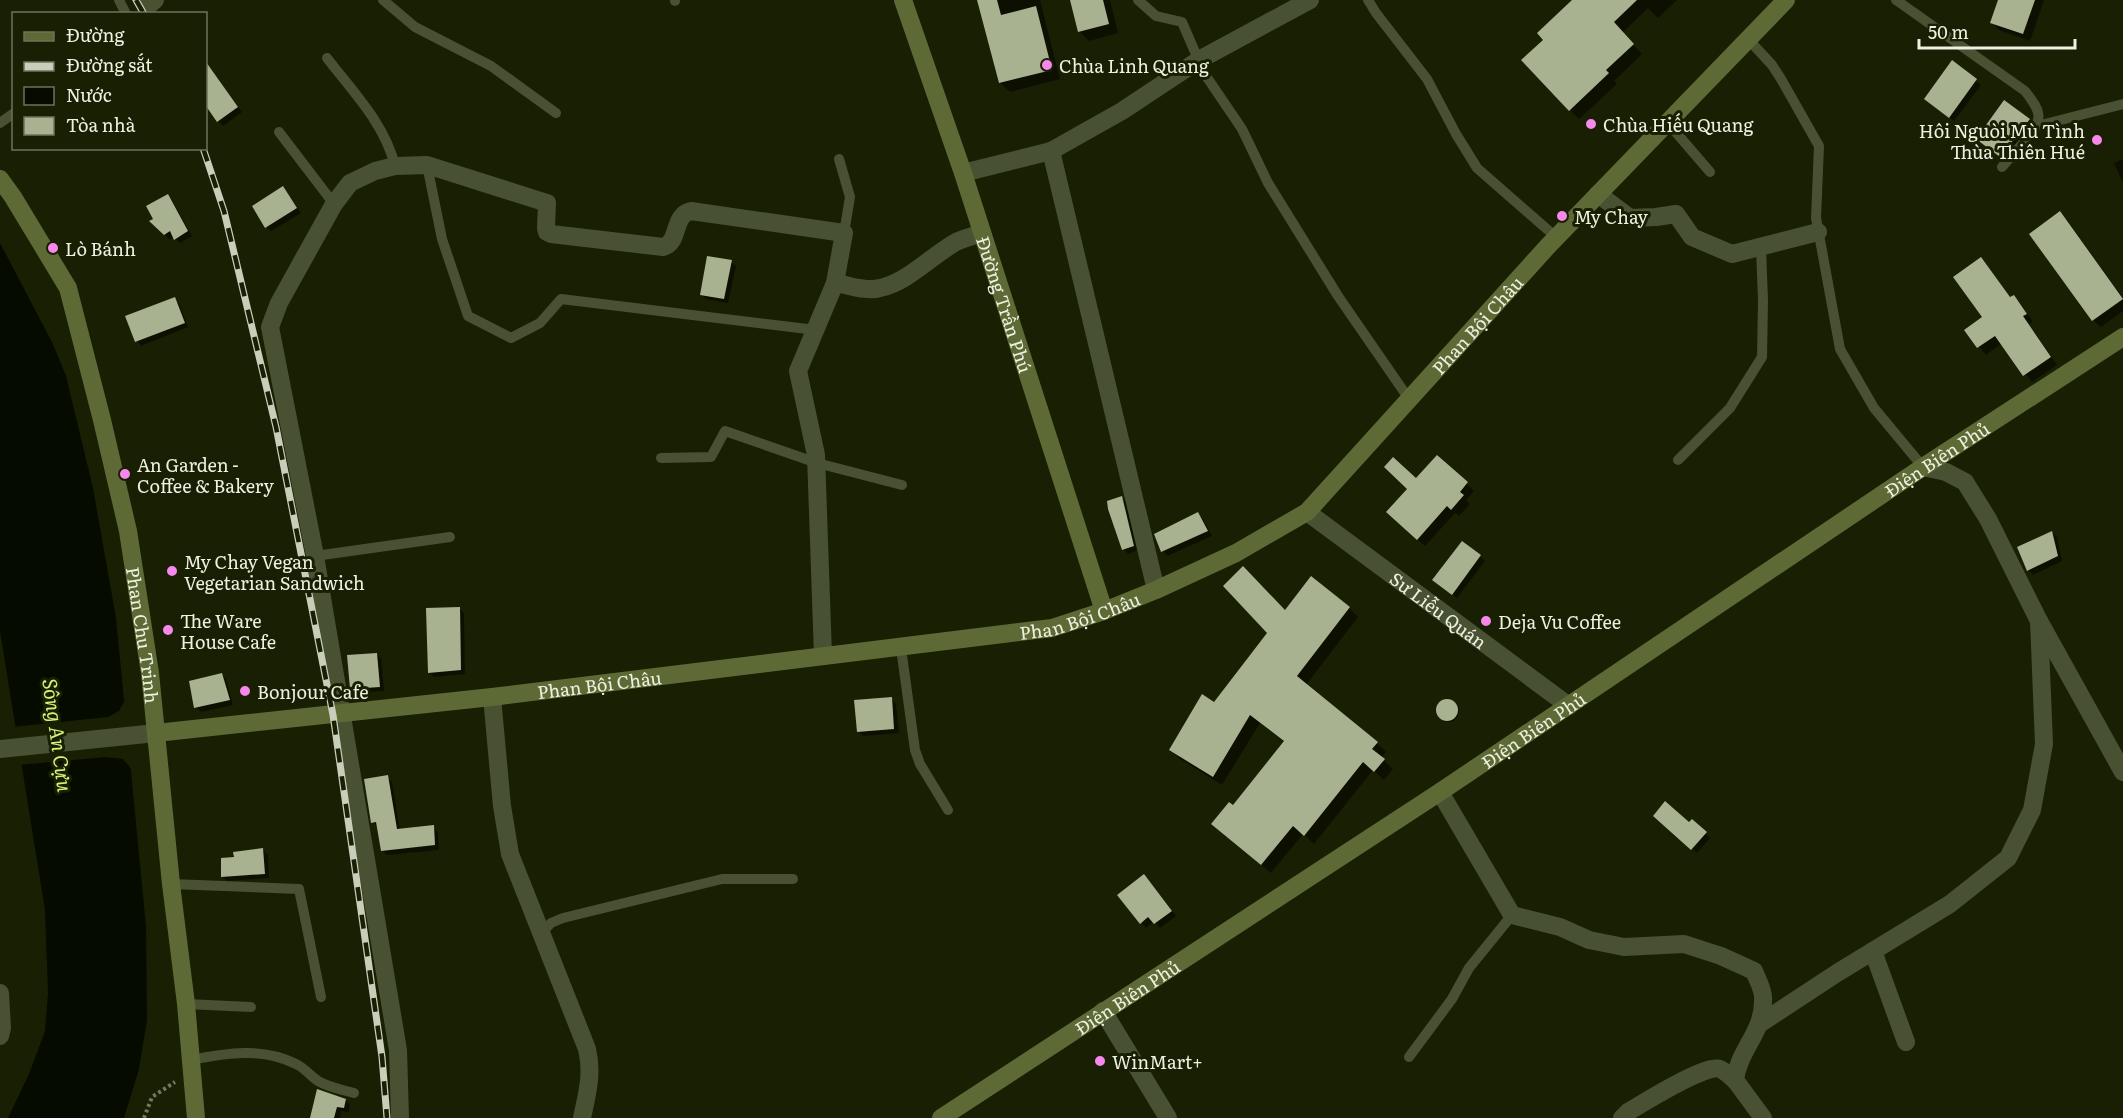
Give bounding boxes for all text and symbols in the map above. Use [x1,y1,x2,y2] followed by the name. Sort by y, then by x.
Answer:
[12,12,207,150] legend
[1919,12,2075,50] scale bar
[1928,18,1969,45] text: 50 m
[66,21,125,48] text: Đường
[66,51,153,78] text: Đường sắt
[1059,52,1210,79] place label: Chùa Linh Quang
[1040,58,1054,72] marker: Chùa Linh Quang
[66,81,112,108] text: Nước
[66,111,136,138] text: Tòa nhà
[1603,111,1754,138] place label: Chùa Hiếu Quang
[1584,117,1598,131] marker: Chùa Hiếu Quang
[1919,117,2085,165] place label: Hôi Nguòi Mù Tình Thùa Thiên Hué
[2090,133,2104,147] marker: Hôi Nguòi Mù Tình Thùa Thiên Hué
[1574,203,1649,230] place label: My Chay
[1555,209,1569,223] marker: My Chay
[971,232,1040,376] street label: Đường Trần Phú
[65,235,136,262] place label: Lò Bánh
[46,241,60,255] marker: Lò Bánh
[1425,269,1529,380] street label: Phan Bội Châu
[1878,414,1994,503] street label: Điện Biên Phủ
[137,451,274,499] place label: An Garden - Coffee & Bakery
[118,467,132,481] marker: An Garden - Coffee & Bakery
[184,548,365,596] place label: My Chay Vegan Vegetarian Sandwich
[165,564,179,578] marker: My Chay Vegan Vegetarian Sandwich
[120,565,166,705] street label: Phan Chu Trinh
[1385,565,1493,655] street label: Sư Liễu Quán
[1018,584,1144,645] street label: Phan Bội Châu
[180,607,276,655] place label: The Ware House Cafe
[1498,608,1621,635] place label: Deja Vu Coffee
[1479,614,1493,628] marker: Deja Vu Coffee
[161,623,175,637] marker: The Ware House Cafe
[536,663,663,705] street label: Phan Bội Châu
[36,676,82,794] water label: Sông An Cựu
[257,678,369,705] place label: Bonjour Cafe
[238,684,252,698] marker: Bonjour Cafe
[1475,685,1591,774] street label: Điện Biên Phủ
[1069,952,1185,1041] street label: Điện Biên Phủ
[1112,1048,1203,1075] place label: WinMart+
[1093,1054,1107,1068] marker: WinMart+

